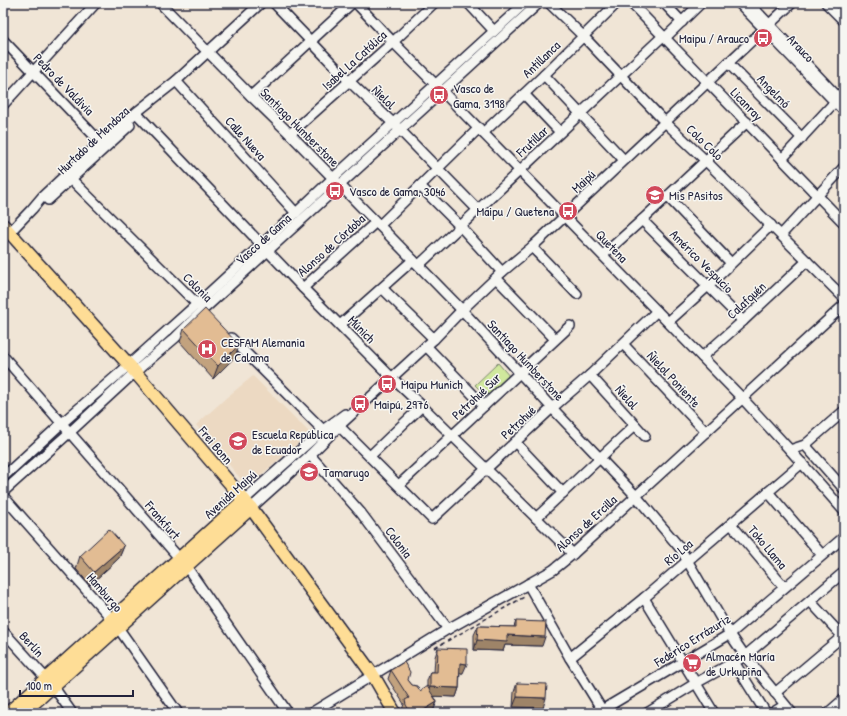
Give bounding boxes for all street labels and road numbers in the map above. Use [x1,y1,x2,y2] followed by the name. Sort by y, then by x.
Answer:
[318,26,390,94] street label: Isabel La Católica
[783,30,819,66] street label: Arauco
[518,36,564,82] street label: Antillanca
[30,49,98,119] street label: Pedro de Valdivia
[753,70,795,112] street label: Angelmó
[368,81,400,113] street label: Ñielol
[257,84,343,170] street label: Santiago Humberstone
[727,84,767,125] street label: Licanray
[53,102,133,178] street label: Hurtado de Mendoza
[221,112,271,164] street label: Calle Nueva
[683,120,727,164] street label: Colo Colo
[511,121,552,161] street label: Frutillar
[567,165,599,197] street label: Maipú
[231,209,295,269] street label: Vasco de Gama
[293,210,369,280] street label: Alonso de Córdoba
[666,225,738,297] street label: Américo Vespucio
[592,226,632,266] street label: Quetena
[179,268,217,306] street label: Colonia
[722,277,770,323] street label: Calafquén
[344,311,380,347] street label: Múnich
[484,316,568,404] street label: Santiago Humberstone
[643,347,705,411] street label: Ñielol Poniente
[448,369,504,423] street label: Petrohué Sur
[611,381,643,414] street label: Ñielol
[497,401,539,443] street label: Petrohué
[194,421,237,468] street label: Frei Bonn
[200,466,260,522] street label: Avenida Maipú
[551,491,621,555] street label: Alonso de Ercilla
[141,496,185,544] street label: Frankfurt
[744,521,792,573] street label: Toko Llama
[381,523,417,561] street label: Colonia
[660,535,696,569] street label: Río Loa
[83,569,127,615] street label: Hamburgo
[650,609,734,671] street label: Federico Errázuriz
[16,627,48,661] street label: Berlín

